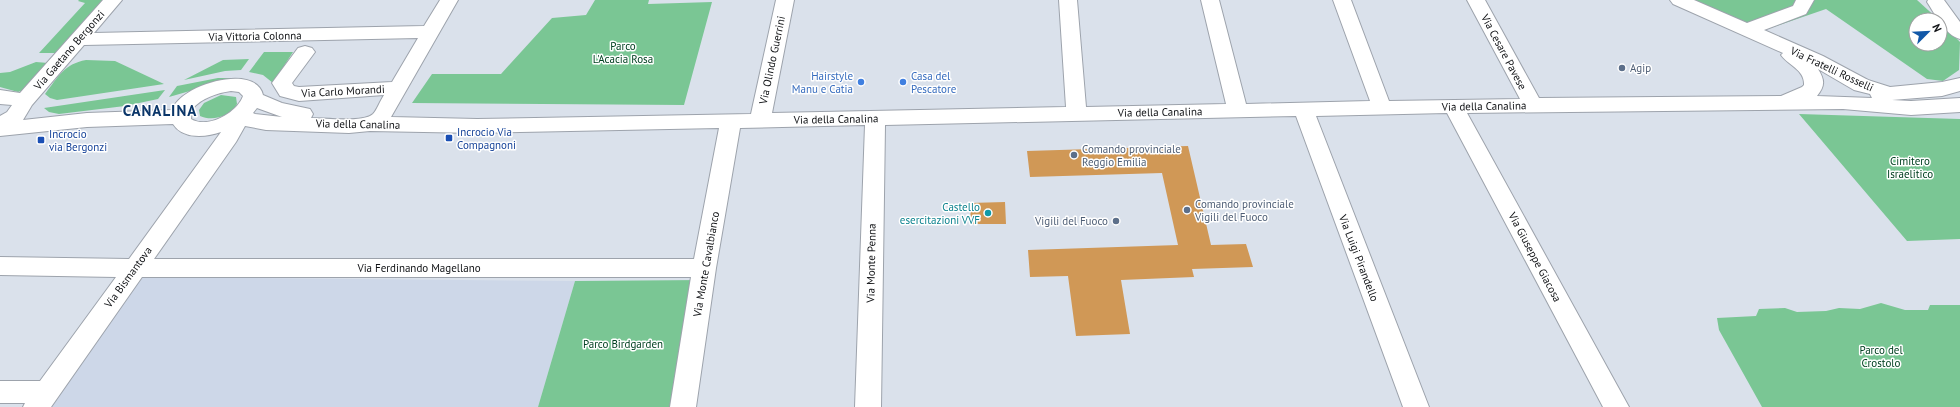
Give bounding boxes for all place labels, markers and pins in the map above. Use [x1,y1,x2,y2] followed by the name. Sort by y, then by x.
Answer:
[1630,61,1651,75] place label: Agip
[1617,63,1627,73] marker: Agip
[792,69,853,96] place label: Hairstyle Manu e Catia
[911,69,957,96] place label: Casa del Pescatore
[856,77,866,87] marker: Hairstyle Manu e Catia
[898,77,908,87] marker: Casa del Pescatore
[457,125,516,152] place label: Incrocio Via Compagnoni
[49,127,107,154] place label: Incrocio via Bergonzi
[444,133,454,143] marker: Incrocio Via Compagnoni
[36,135,46,145] marker: Incrocio via Bergonzi
[1082,142,1181,169] place label: Comando provinciale Reggio Emilia
[1069,150,1079,160] marker: Comando provinciale Reggio Emilia
[1194,197,1294,224] place label: Comando provinciale Vigili del Fuoco
[900,200,980,227] place label: Castello esercitazioni VVF
[1182,205,1192,215] marker: Comando provinciale Vigili del Fuoco
[983,208,993,218] marker: Castello esercitazioni VVF
[1034,214,1108,228] place label: Vigili del Fuoco
[1111,216,1121,226] marker: Vigili del Fuoco

